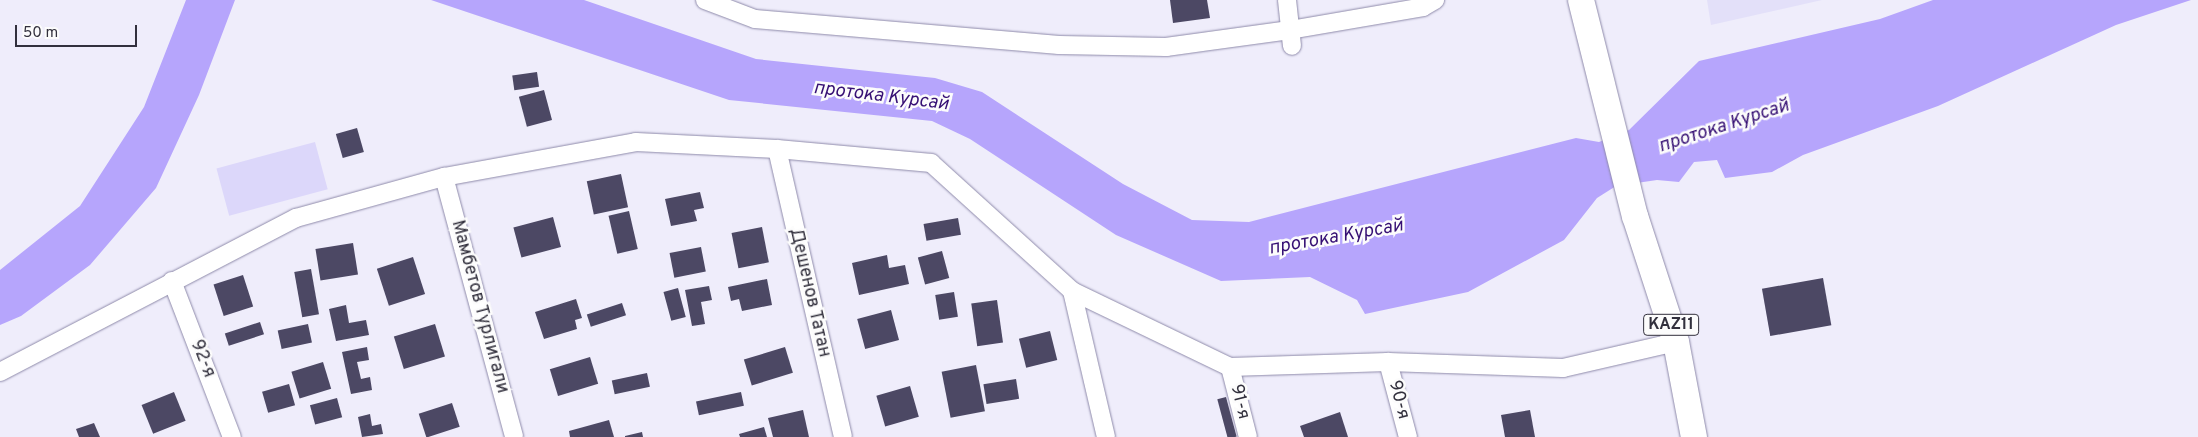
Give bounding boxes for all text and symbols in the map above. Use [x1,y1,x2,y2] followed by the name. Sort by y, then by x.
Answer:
[18,15,140,47] scale bar
[23,24,58,43] text: 50 m
[812,77,950,117] water label: протока Курсай
[1656,95,1792,159] water label: протока Курсай
[1267,215,1405,261] water label: протока Курсай
[445,218,513,396] street label: Мамбетов Турлигали
[784,226,834,360] street label: Дешенов Татан
[1642,312,1700,338] road number: KAZ11
[185,337,219,381] street label: 92-я
[1383,378,1413,422] street label: 90-я
[1224,382,1254,422] street label: 91-я

